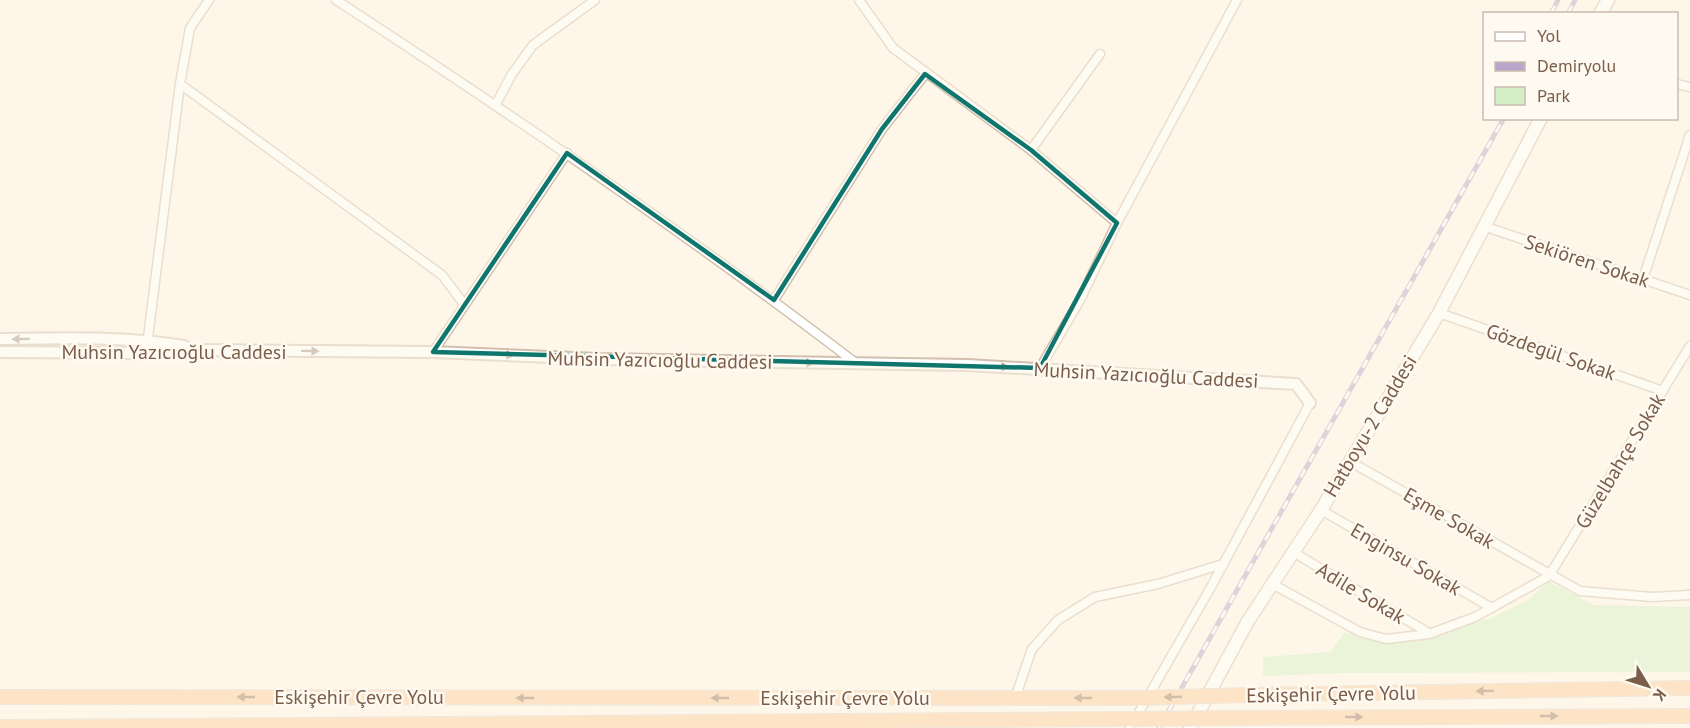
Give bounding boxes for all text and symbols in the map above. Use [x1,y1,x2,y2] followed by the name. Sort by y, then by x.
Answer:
[1483,12,1678,120] legend
[1537,24,1561,47] text: Yol
[1537,54,1616,77] text: Demiryolu
[1537,84,1570,107] text: Park
[1521,229,1653,294] street label: Sekiören Sokak
[1483,318,1620,386] street label: Gözdegül Sokak
[12,334,31,344] one-way arrow
[61,339,287,365] street label: Muhsin Yazıcıoğlu Caddesi
[547,345,773,375] street label: Muhsin Yazıcıoğlu Caddesi
[301,346,320,356] one-way arrow
[1317,350,1423,502] street label: Hatboyu-2 Caddesi
[496,351,515,360] one-way arrow
[1033,356,1259,394] street label: Muhsin Yazıcıoğlu Caddesi
[796,359,815,368] one-way arrow
[991,362,1010,371] one-way arrow
[1569,388,1671,534] street label: Güzelbahçe Sokak
[1399,481,1500,555] street label: Eşme Sokak
[1346,517,1466,601] street label: Enginsu Sokak
[1312,556,1411,630] street label: Adile Sokak
[1618,656,1678,716] north arrow
[1246,680,1416,708] street label: Eskişehir Çevre Yolu
[274,684,444,710] street label: Eskişehir Çevre Yolu
[760,685,930,711] street label: Eskişehir Çevre Yolu
[1649,685,1671,705] text: K
[1475,686,1494,696] one-way arrow
[236,692,255,702] one-way arrow
[1163,692,1182,702] one-way arrow
[515,693,534,703] one-way arrow
[710,693,729,703] one-way arrow
[1073,693,1092,703] one-way arrow
[1540,711,1559,721] one-way arrow
[1345,712,1364,722] one-way arrow

